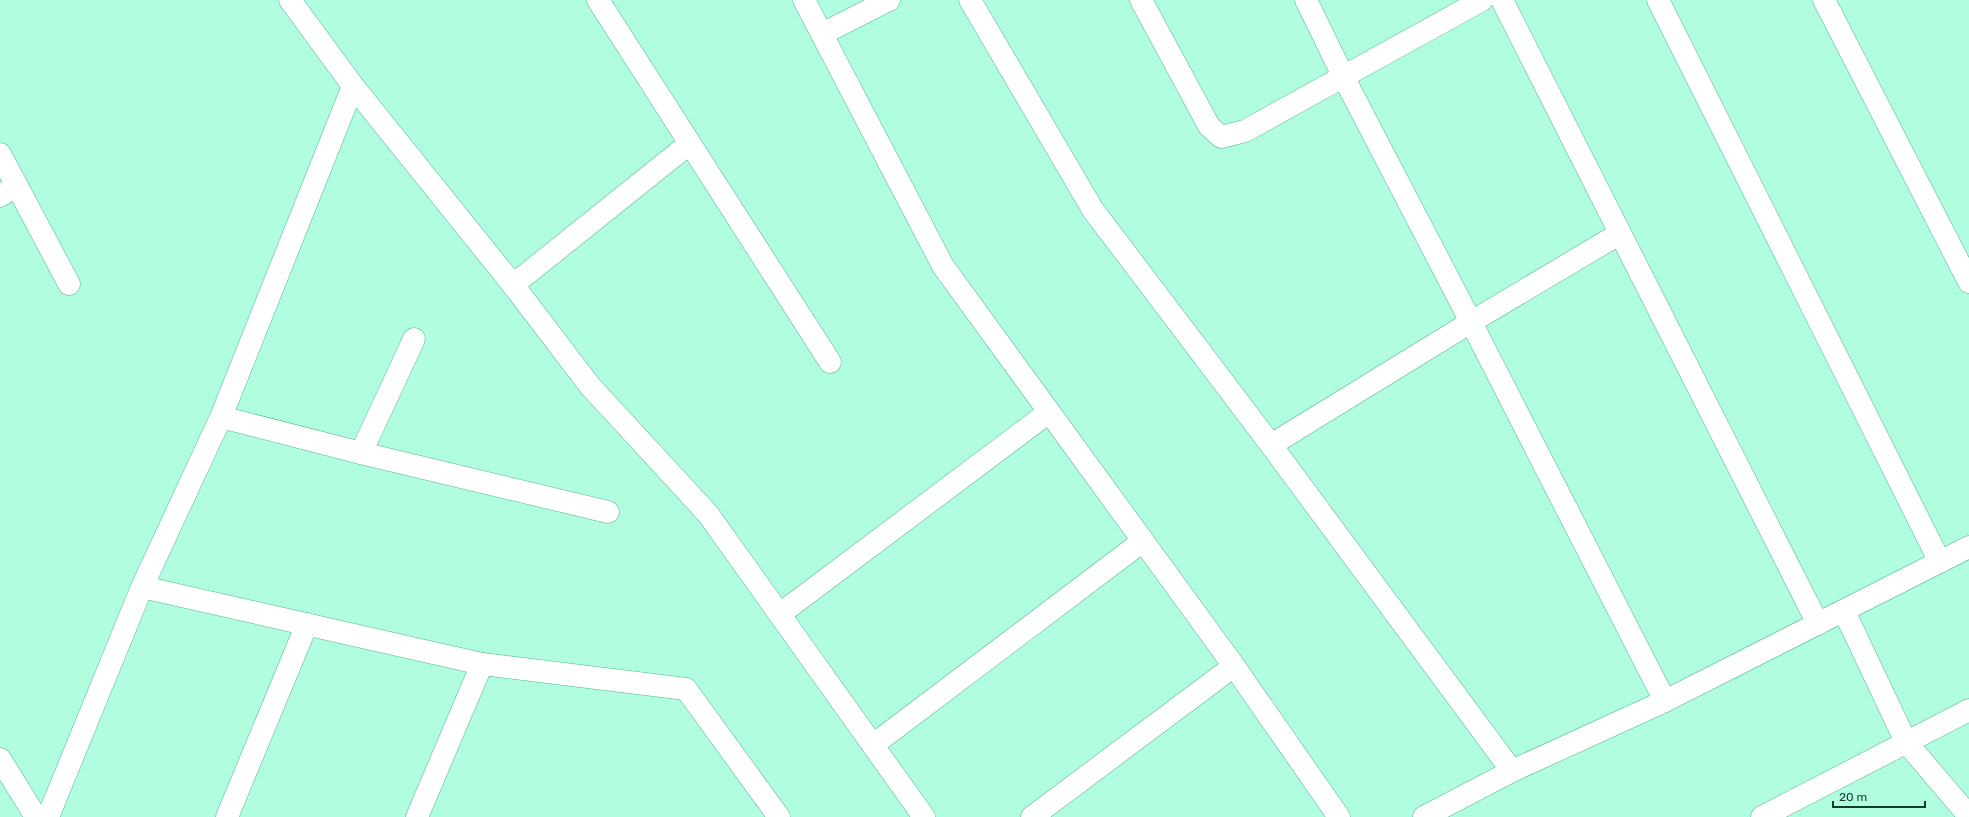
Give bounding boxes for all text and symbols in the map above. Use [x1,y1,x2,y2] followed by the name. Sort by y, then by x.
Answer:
[1833,783,1925,809] scale bar
[1839,790,1867,804] text: 20 m

